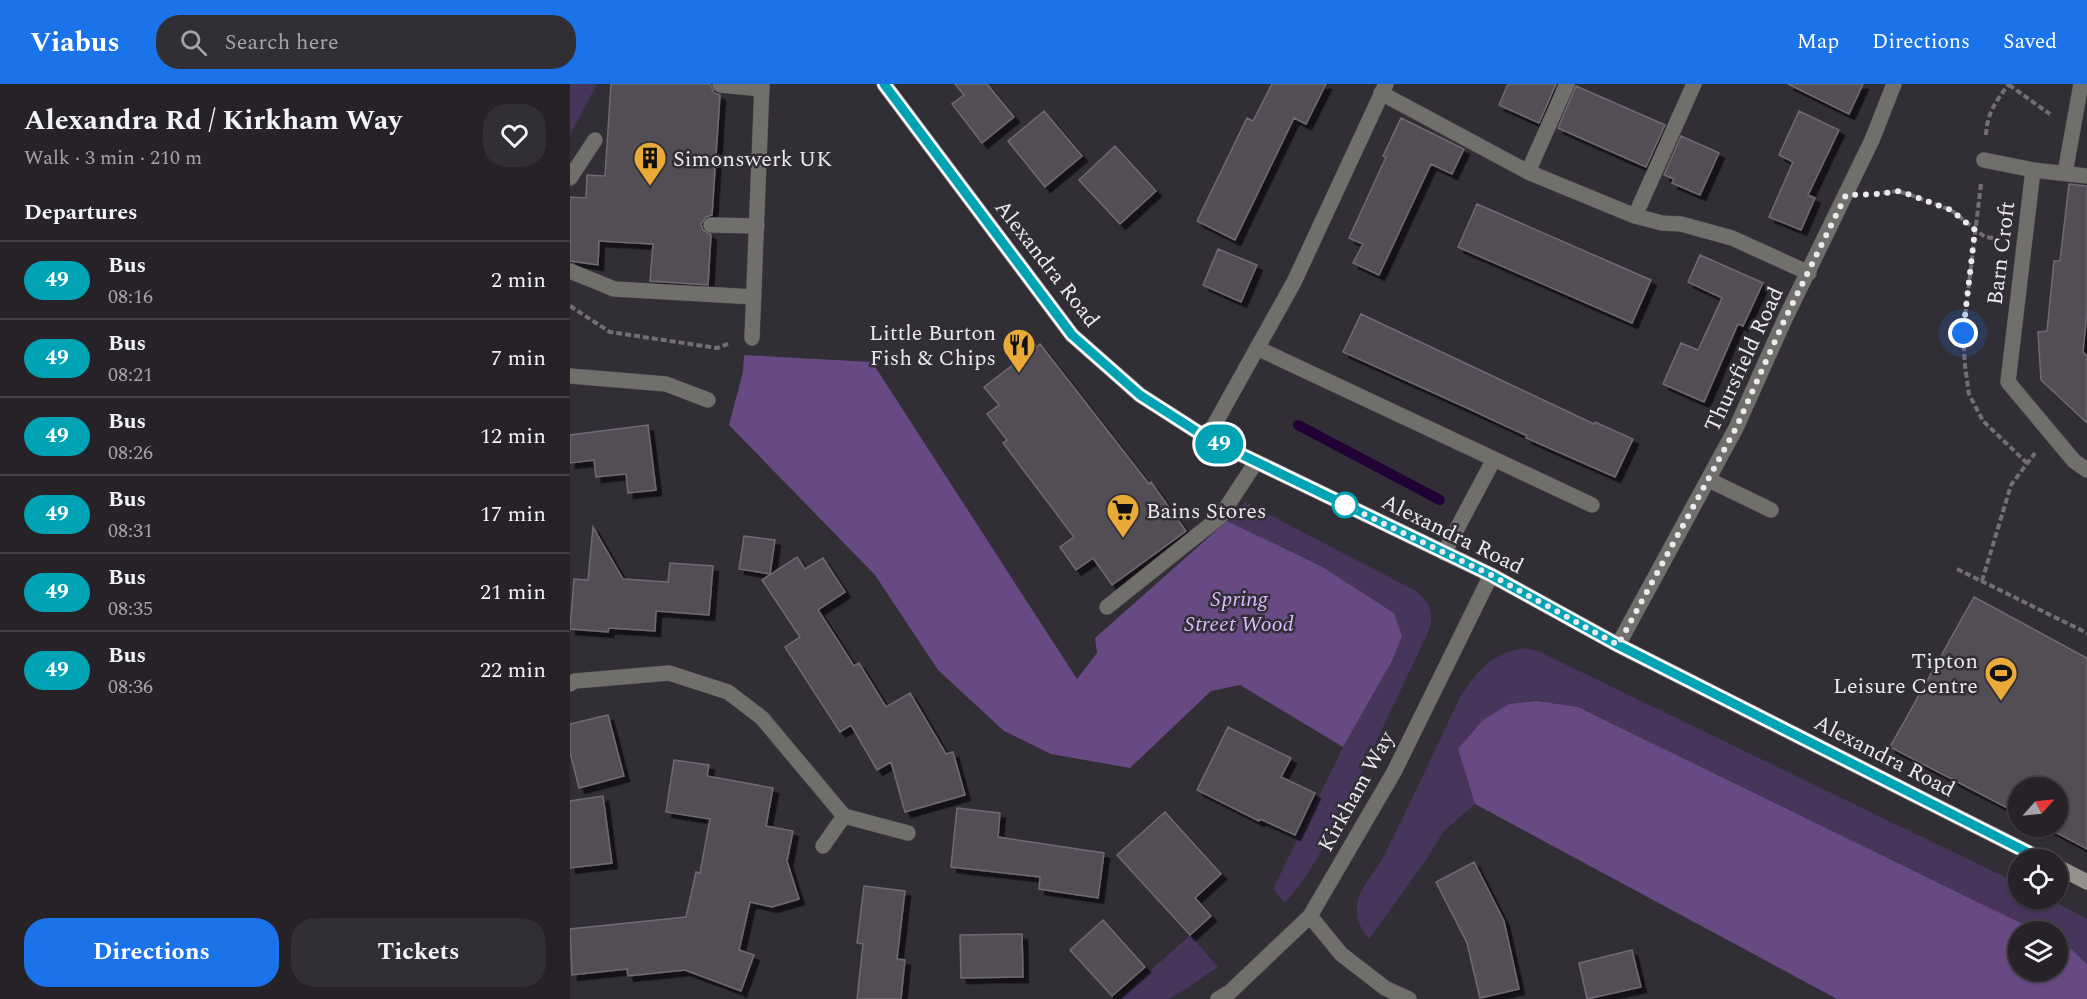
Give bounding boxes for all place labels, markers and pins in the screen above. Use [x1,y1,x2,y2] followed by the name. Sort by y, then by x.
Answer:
[632,140,668,187] building icon: Simonswerk UK
[673,143,832,176] place label: Simonswerk UK
[869,317,996,375] place label: Little Burton Fish & Chips
[1001,327,1037,374] restaurant icon: Little Burton Fish & Chips
[1105,492,1141,539] supermarket icon: Bains Stores
[1332,492,1358,518] unlabelled marker
[1146,495,1266,528] place label: Bains Stores
[1833,645,1978,703] place label: Tipton Leisure Centre
[1983,655,2019,702] sports icon: Tipton Leisure Centre

